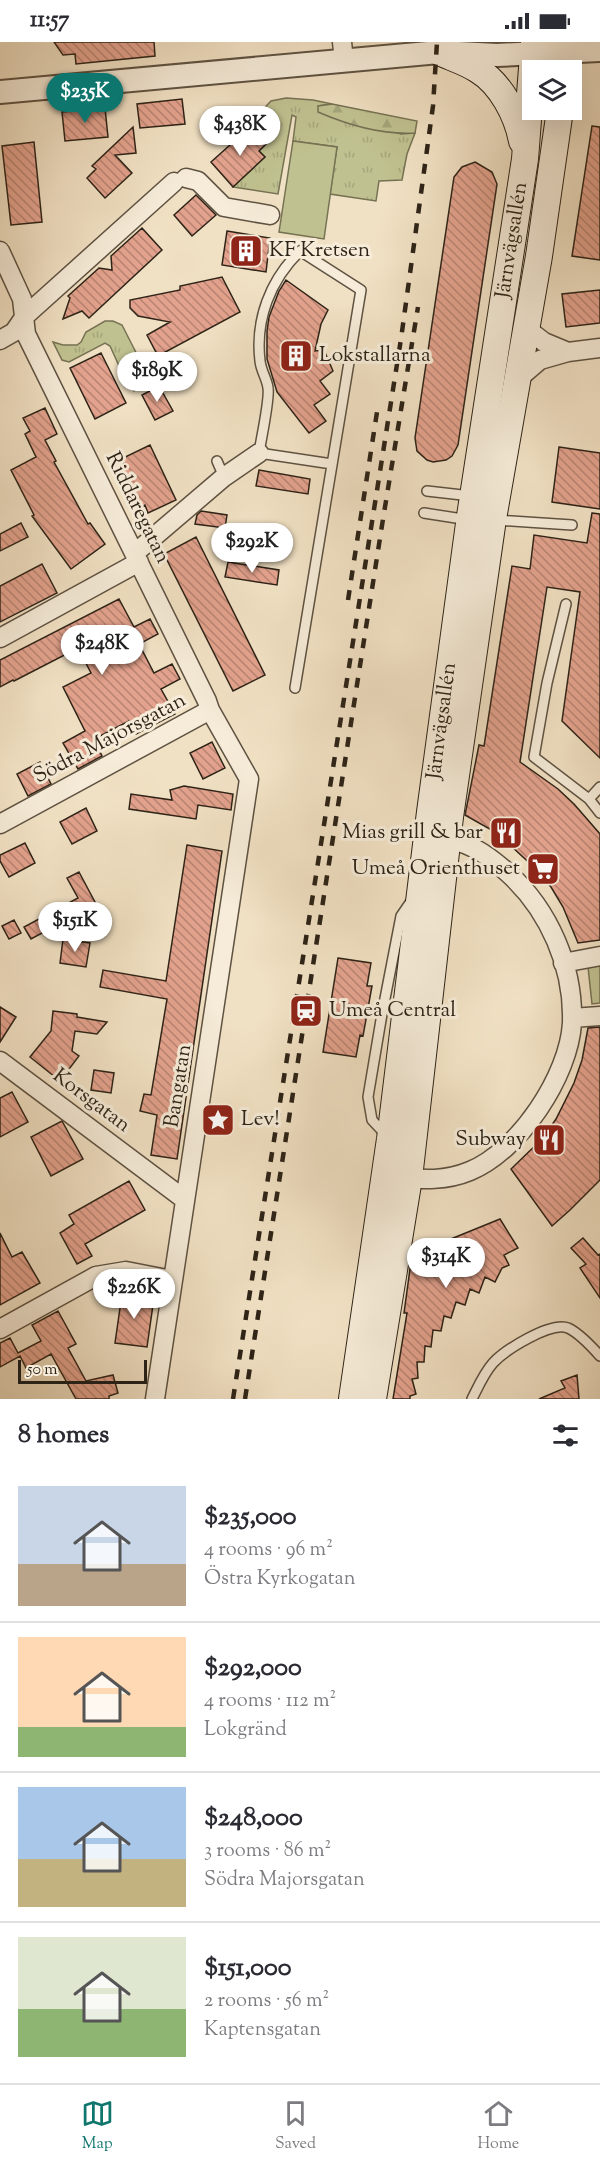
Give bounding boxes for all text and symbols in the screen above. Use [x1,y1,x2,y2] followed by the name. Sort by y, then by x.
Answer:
[30,5,69,37] text: 11:57
[522,60,582,120] map controls
[522,60,582,120] button: layers
[43,73,127,124] pin: $235K
[60,78,110,107] text: $235K
[198,106,282,157] pin: $438K
[213,111,267,140] text: $438K
[489,180,536,301] street label: Järnvägsallén
[228,233,264,269] building icon: KF Kretsen
[269,236,370,266] place label: KF Kretsen
[278,338,314,374] building icon: Lokstallarna
[319,341,431,371] place label: Lokstallarna
[115,352,199,403] pin: $189K
[131,357,183,386] text: $189K
[97,447,177,569] street label: Riddaregatan
[210,523,294,574] pin: $292K
[225,528,279,557] text: $292K
[60,625,144,676] pin: $248K
[75,630,129,659] text: $248K
[419,661,465,782] street label: Järnvägsallén
[28,686,192,792] street label: Södra Majorsgatan
[488,815,524,851] restaurant icon: Mias grill & bar
[342,818,483,848] place label: Mias grill & bar
[525,851,561,887] supermarket icon: Umeå Orienthuset
[352,854,520,884] place label: Umeå Orienthuset
[33,902,117,953] pin: $151K
[52,907,98,936] text: $151K
[288,993,324,1029] station icon: Umeå Central
[329,996,456,1026] place label: Umeå Central
[158,1042,200,1130] street label: Bangatan
[46,1062,136,1140] street label: Korsgatan
[200,1102,236,1138] place icon: Lev!
[241,1105,280,1135] place label: Lev!
[531,1122,567,1158] restaurant icon: Subway
[455,1125,527,1155] place label: Subway
[404,1238,488,1289] pin: $314K
[421,1243,471,1272] text: $314K
[92,1269,176,1320] pin: $226K
[107,1274,161,1303] text: $226K
[18,1357,147,1384] scale bar
[27,1359,58,1382] text: 50 m
[18,1417,109,1454] text: 8 homes
[549,1419,582,1452] icon: filters
[204,1499,296,1536] text: $235,000
[66,1510,138,1582] icon: home
[204,1536,333,1565] text: 4 rooms · 96 m²
[204,1565,356,1594] text: Östra Kyrkogatan
[204,1650,302,1687] text: $292,000
[66,1661,138,1733] icon: home
[204,1687,336,1716] text: 4 rooms · 112 m²
[204,1716,287,1745] text: Lokgränd
[204,1800,303,1837] text: $248,000
[66,1811,138,1883] icon: home
[204,1837,331,1866] text: 3 rooms · 86 m²
[204,1866,365,1895] text: Södra Majorsgatan
[204,1950,291,1987] text: $151,000
[66,1961,138,2033] icon: home
[204,1987,329,2016] text: 2 rooms · 56 m²
[204,2016,321,2045] text: Kaptensgatan
[81,2097,114,2156] tab: Map
[275,2097,316,2156] tab: Saved
[477,2097,519,2156] tab: Home

